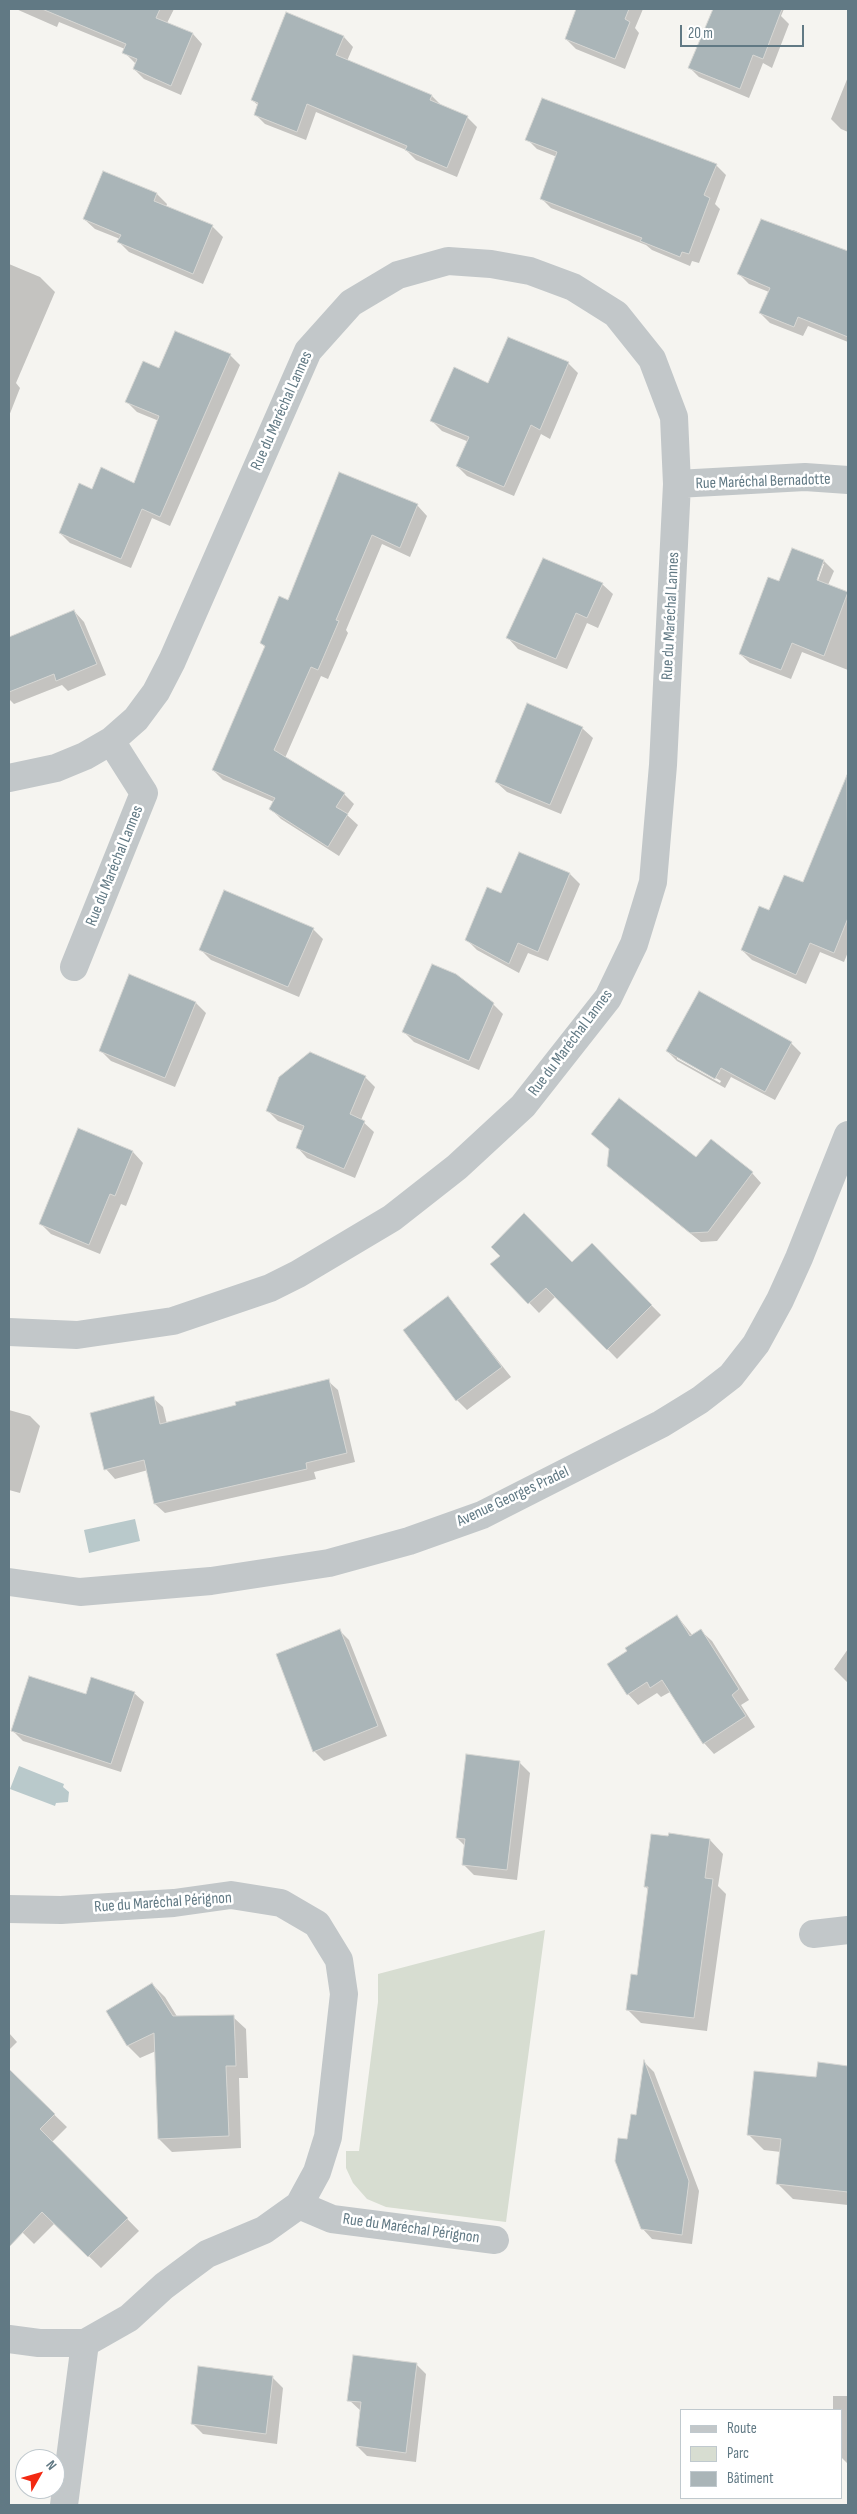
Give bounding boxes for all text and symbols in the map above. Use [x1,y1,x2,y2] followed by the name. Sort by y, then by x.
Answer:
[682,15,806,47] scale bar
[688,24,713,43] text: 20 m
[247,349,317,473] street label: Rue du Maréchal Lannes
[695,470,831,494] street label: Rue Maréchal Bernadotte
[658,551,684,681] street label: Rue du Maréchal Lannes
[82,803,148,929] street label: Rue du Maréchal Lannes
[525,986,617,1100] street label: Rue du Maréchal Lannes
[454,1463,572,1531] street label: Avenue Georges Pradel
[94,1889,232,1917] street label: Rue du Maréchal Pérignon
[341,2210,481,2248] street label: Rue du Maréchal Pérignon
[680,2409,842,2499] legend
[727,2419,757,2438] text: Route
[727,2444,749,2463] text: Parc
[15,2449,65,2499] north arrow
[42,2457,60,2473] text: N
[727,2469,774,2488] text: Bâtiment

